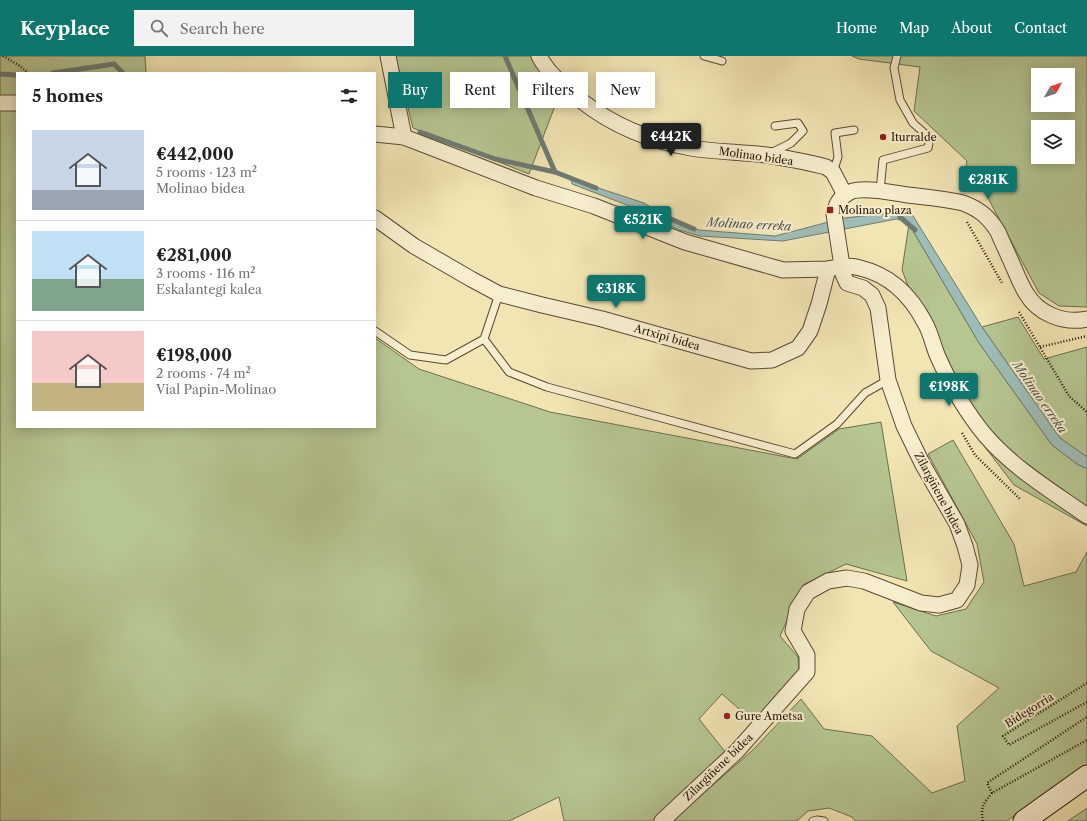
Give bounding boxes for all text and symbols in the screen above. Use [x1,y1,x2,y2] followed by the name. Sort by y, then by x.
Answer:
[134,10,414,46] search box
[20,17,110,40] text: Keyplace
[148,17,170,39] icon: search
[180,19,265,38] text: Search here
[836,19,877,37] text: Home
[899,19,929,37] text: Map
[951,19,992,37] text: About
[1014,19,1067,37] text: Contact
[1031,68,1075,112] north arrow
[1031,68,1075,164] map controls
[388,72,442,108] chip: Buy
[450,72,510,108] chip: Rent
[518,72,588,108] chip: Filters
[596,72,655,108] chip: New
[338,85,360,107] icon: filters
[32,86,103,106] text: 5 homes
[1031,120,1075,164] button: layers
[643,123,699,157] pin: €442K
[650,128,692,144] text: €442K
[891,130,937,144] place label: Iturralde
[878,132,888,142] marker: Iturralde
[156,144,234,164] text: €442,000
[718,144,794,168] street label: Molinao bidea
[64,146,112,194] icon: home
[156,164,257,180] text: 5 rooms · 123 m²
[960,166,1016,200] pin: €281K
[968,171,1008,187] text: €281K
[156,180,245,196] text: Molinao bidea
[838,203,912,217] place label: Molinao plaza
[825,205,835,215] marker: Molinao plaza
[615,206,671,240] pin: €521K
[623,211,663,227] text: €521K
[704,214,792,234] water label: Molinao erreka
[156,245,232,265] text: €281,000
[64,247,112,295] icon: home
[156,265,256,281] text: 3 rooms · 116 m²
[588,275,644,309] pin: €318K
[596,280,636,296] text: €318K
[156,281,262,297] text: Eskalantegi kalea
[631,321,702,353] street label: Artxipi bidea
[156,345,232,365] text: €198,000
[64,347,112,395] icon: home
[1008,356,1070,436] water label: Molinao erreka
[156,365,251,381] text: 2 rooms · 74 m²
[921,373,977,407] pin: €198K
[929,378,969,394] text: €198K
[156,381,276,397] text: Vial Papin-Molinao
[911,449,967,537] street label: Zilargiñene bidea
[1002,689,1056,730] street label: Bidegorria
[735,709,803,723] place label: Gure Ametsa
[722,711,732,721] marker: Gure Ametsa
[680,730,756,804] street label: Zilargiñene bidea

